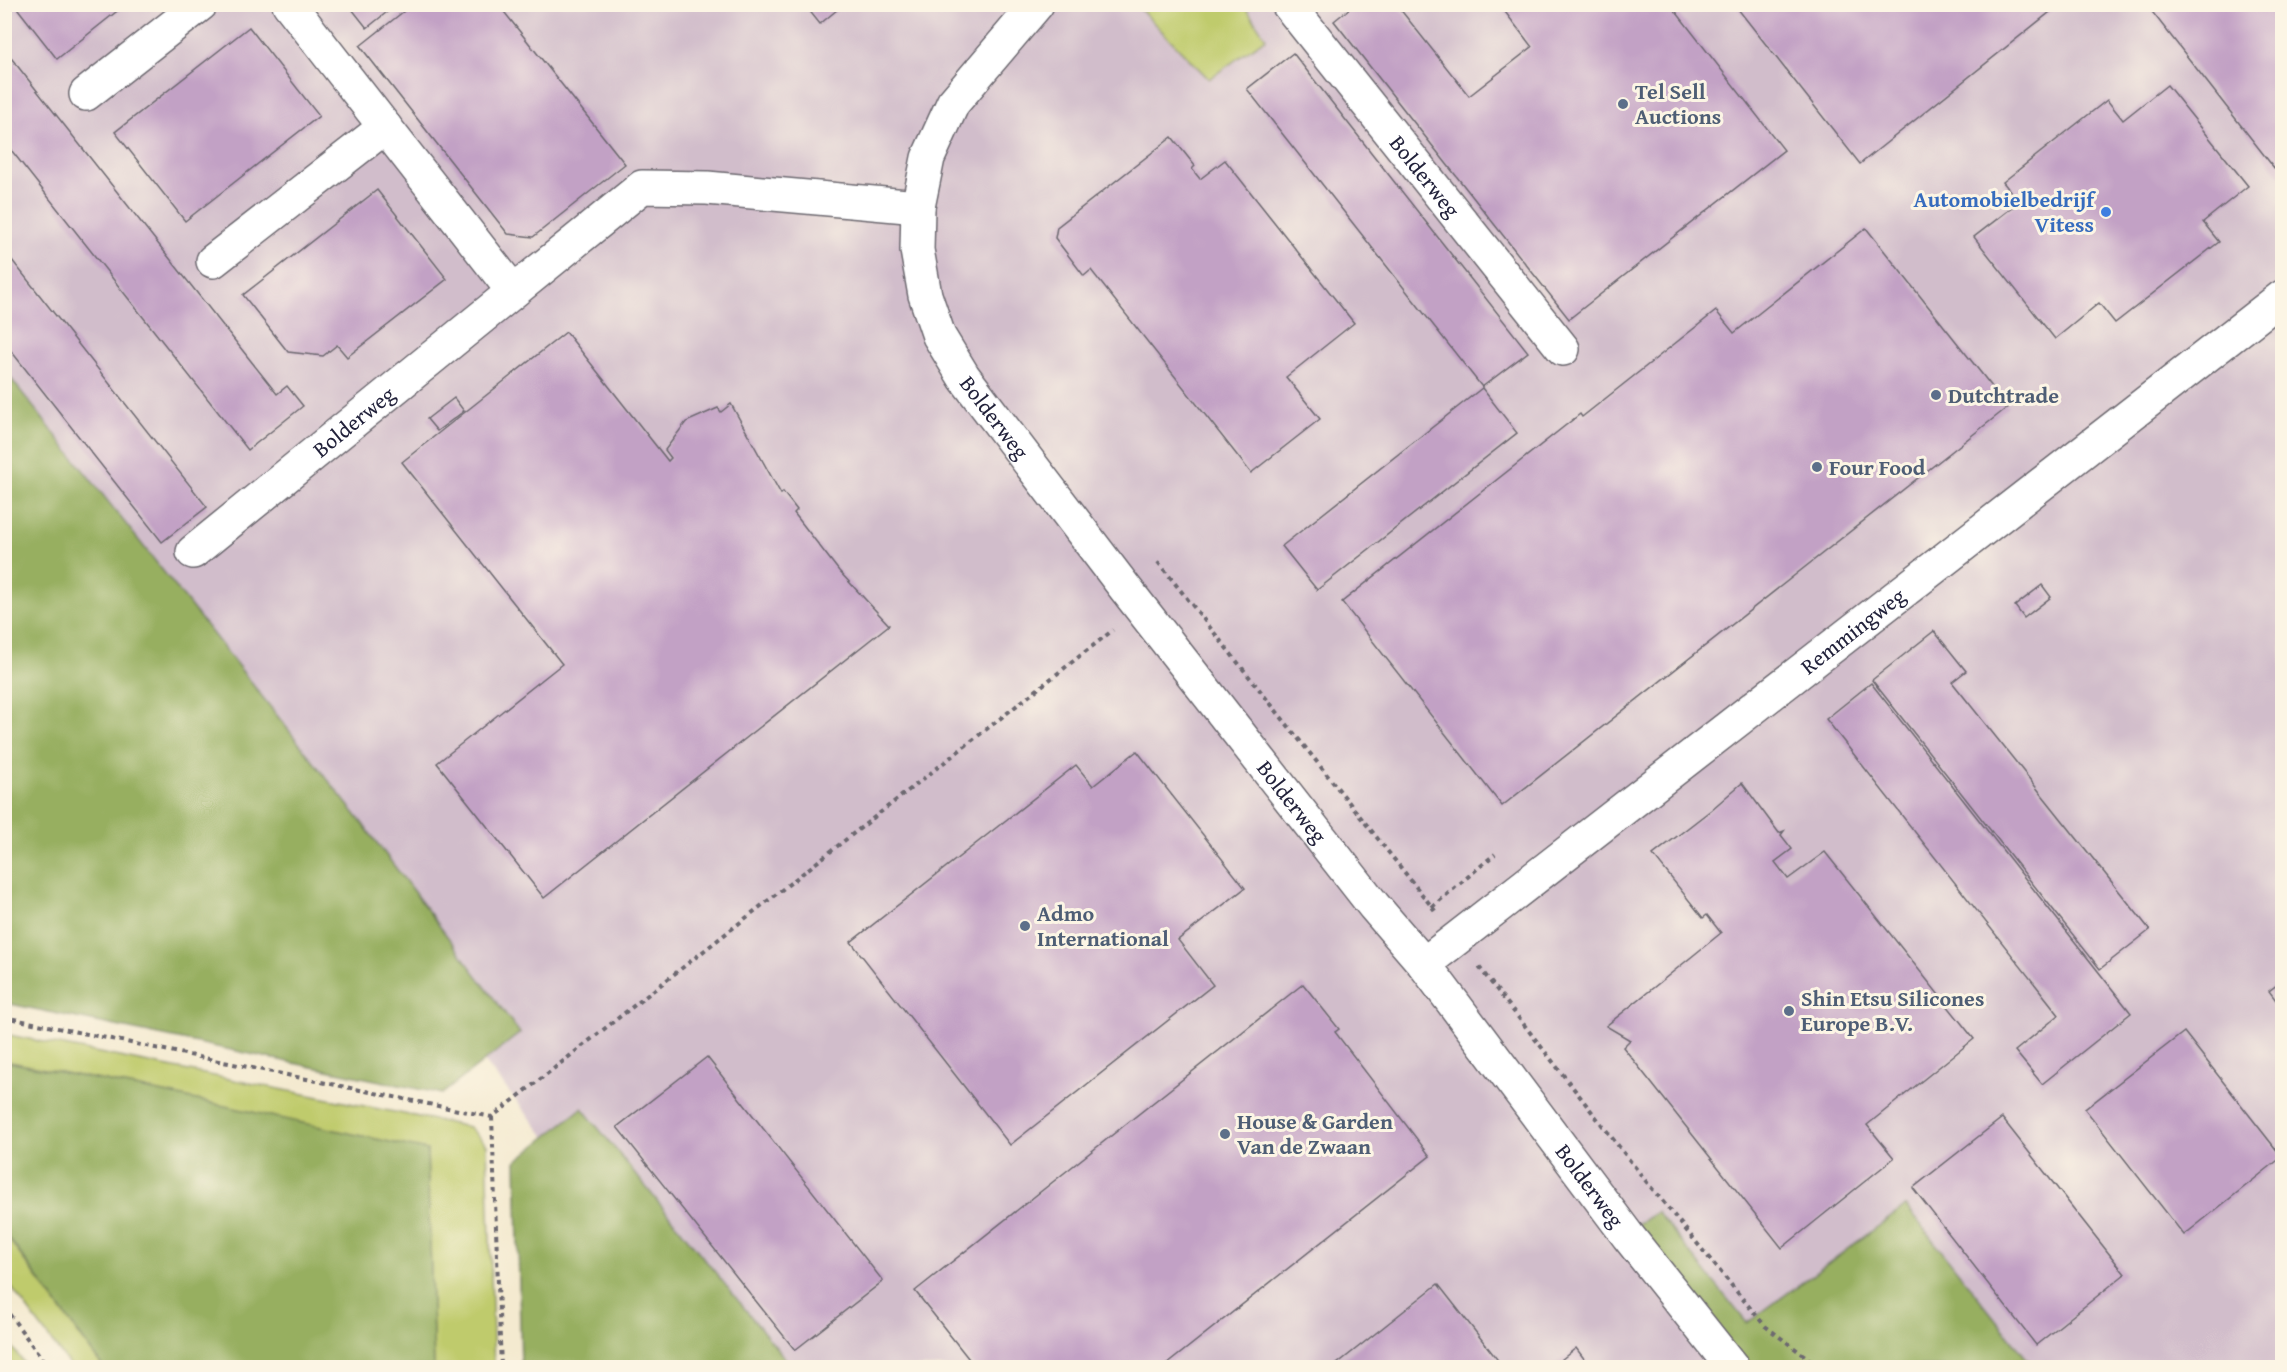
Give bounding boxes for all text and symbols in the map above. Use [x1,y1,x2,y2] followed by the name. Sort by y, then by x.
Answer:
[1635,75,1721,132] place label: Tel Sell Auctions
[1616,97,1630,111] marker: Tel Sell Auctions
[1382,128,1468,224] street label: Bolderweg
[1914,183,2096,240] place label: Automobielbedrijf Vitess
[2099,205,2113,219] marker: Automobielbedrijf Vitess
[952,369,1037,466] street label: Bolderweg
[306,378,402,465] street label: Bolderweg
[1948,379,2059,411] place label: Dutchtrade
[1929,388,1943,402] marker: Dutchtrade
[1829,451,1926,483] place label: Four Food
[1810,460,1824,474] marker: Four Food
[1794,580,1912,682] street label: Remmingweg
[1250,753,1335,850] street label: Bolderweg
[1037,897,1169,954] place label: Admo International
[1018,919,1032,933] marker: Admo International
[1801,982,1984,1039] place label: Shin Etsu Silicones Europe B.V.
[1782,1004,1796,1018] marker: Shin Etsu Silicones Europe B.V.
[1237,1105,1393,1162] place label: House & Garden Van de Zwaan
[1218,1127,1232,1141] marker: House & Garden Van de Zwaan
[1548,1137,1632,1234] street label: Bolderweg

